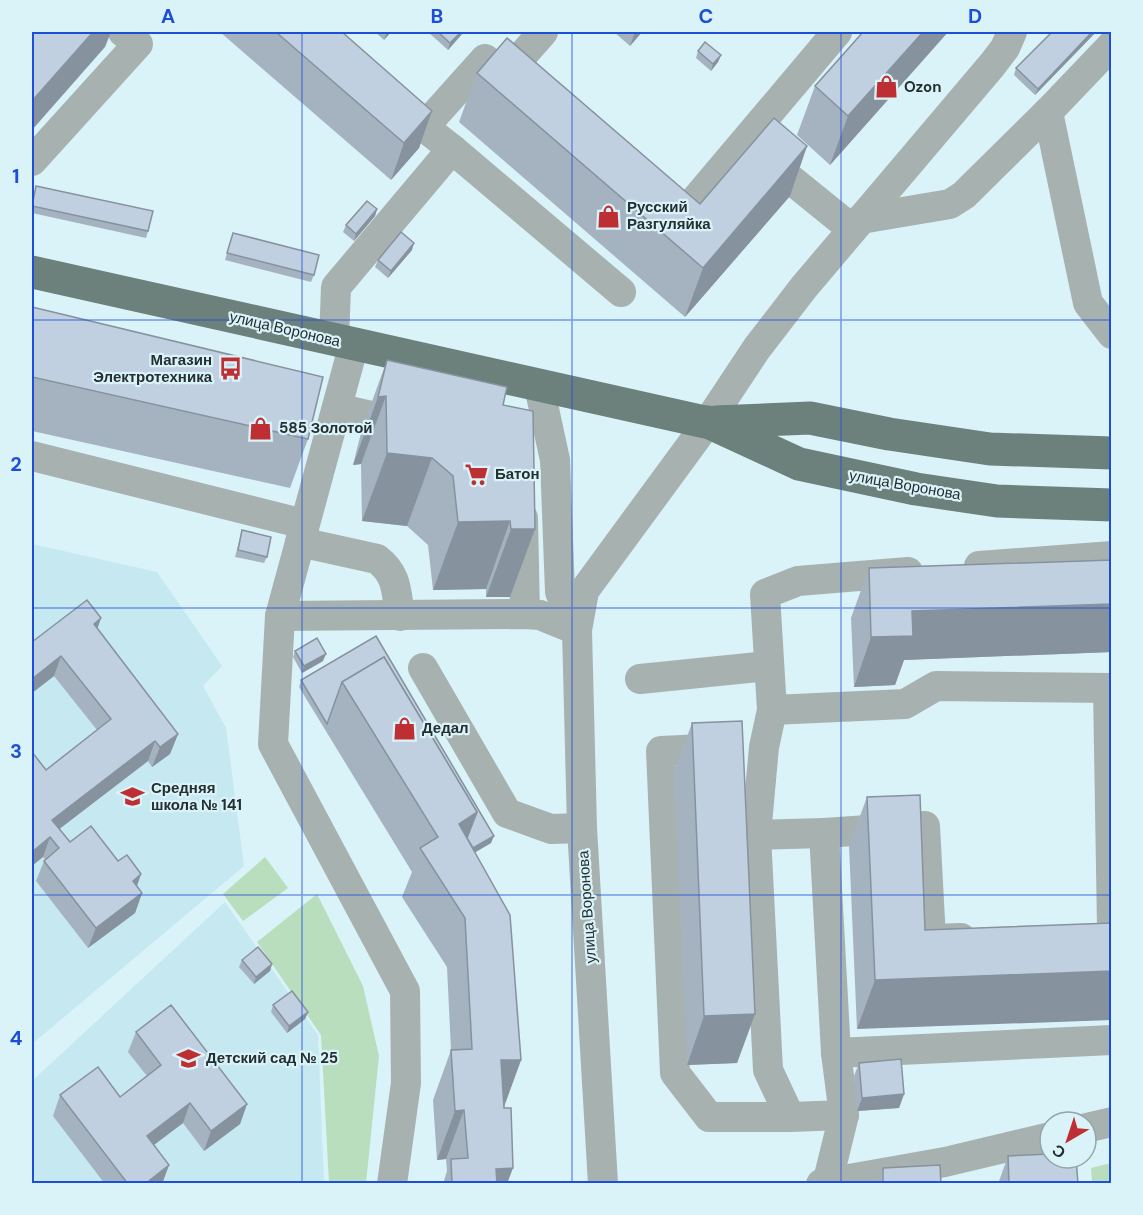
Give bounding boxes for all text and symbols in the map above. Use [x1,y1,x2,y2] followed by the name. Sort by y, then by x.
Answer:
[161,3,175,29] text: A
[431,3,443,29] text: B
[699,3,713,29] text: C
[968,3,982,29] text: D
[873,74,899,100] shop icon: Ozon
[904,77,942,97] place label: Ozon
[12,163,20,189] text: 1
[627,197,711,234] place label: Русский Разгуляйка
[596,203,622,229] shop icon: Русский Разгуляйка
[228,307,343,352] street label: улица Воронова
[93,350,213,387] place label: Магазин Электротехника
[217,356,243,382] bus stop icon: Магазин Электротехника
[248,415,274,441] shop icon: 585 Золотой
[279,418,373,438] place label: 585 Золотой
[10,451,22,477] text: 2
[464,461,490,487] supermarket icon: Батон
[495,464,540,484] place label: Батон
[848,465,963,505] street label: улица Воронова
[391,715,417,741] shop icon: Дедал
[422,718,469,738] place label: Дедал
[10,738,22,764] text: 3
[151,778,242,815] place label: Средняя школа № 141
[120,784,146,810] school or university icon: Средняя школа № 141
[573,849,601,964] street label: улица Воронова
[10,1025,23,1051] text: 4
[175,1045,201,1071] school or university icon: Детский сад № 25
[206,1048,338,1068] place label: Детский сад № 25
[1038,1110,1098,1170] north arrow
[1047,1139,1070,1163] text: С

